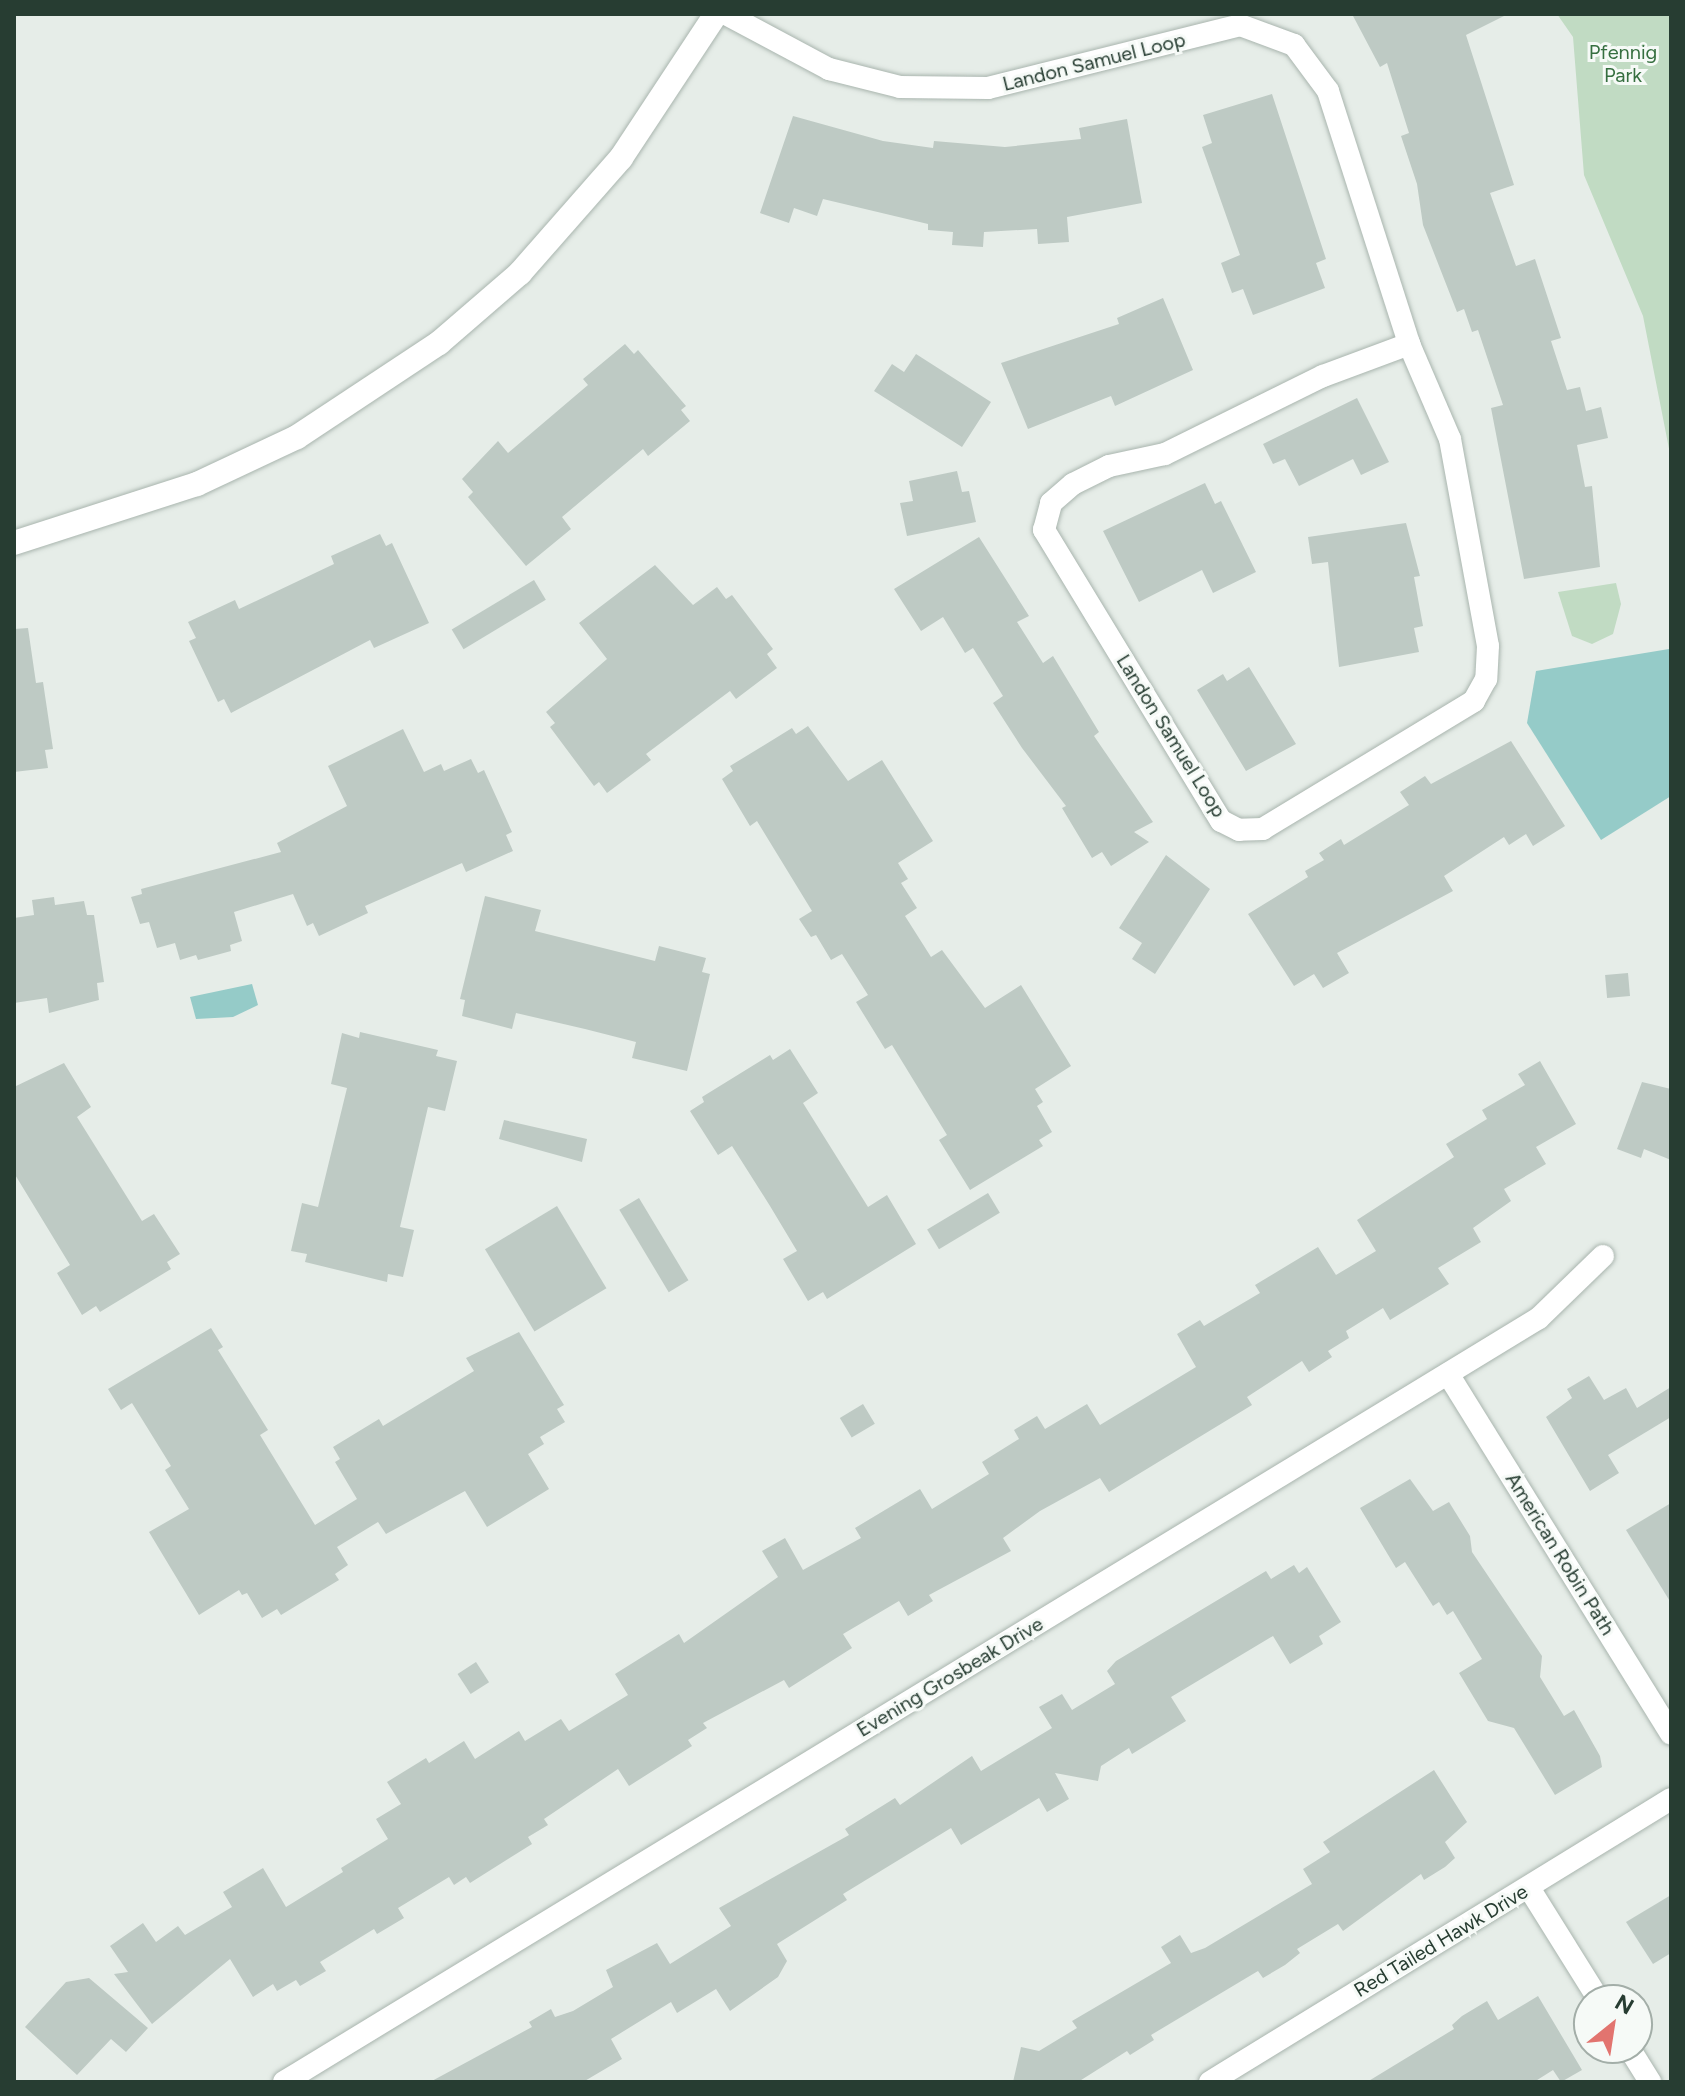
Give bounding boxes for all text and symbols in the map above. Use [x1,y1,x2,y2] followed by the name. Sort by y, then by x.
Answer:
[1000,28,1188,96] street label: Landon Samuel Loop
[1589,40,1657,87] park label: Pfennig Park
[1111,650,1231,822] street label: Landon Samuel Loop
[1500,1468,1620,1640] street label: American Robin Path
[852,1612,1048,1742] street label: Evening Grosbeak Drive
[1350,1880,1532,2002] street label: Red Tailed Hawk Drive
[1573,1984,1653,2064] north arrow
[1610,1989,1638,2020] text: N

